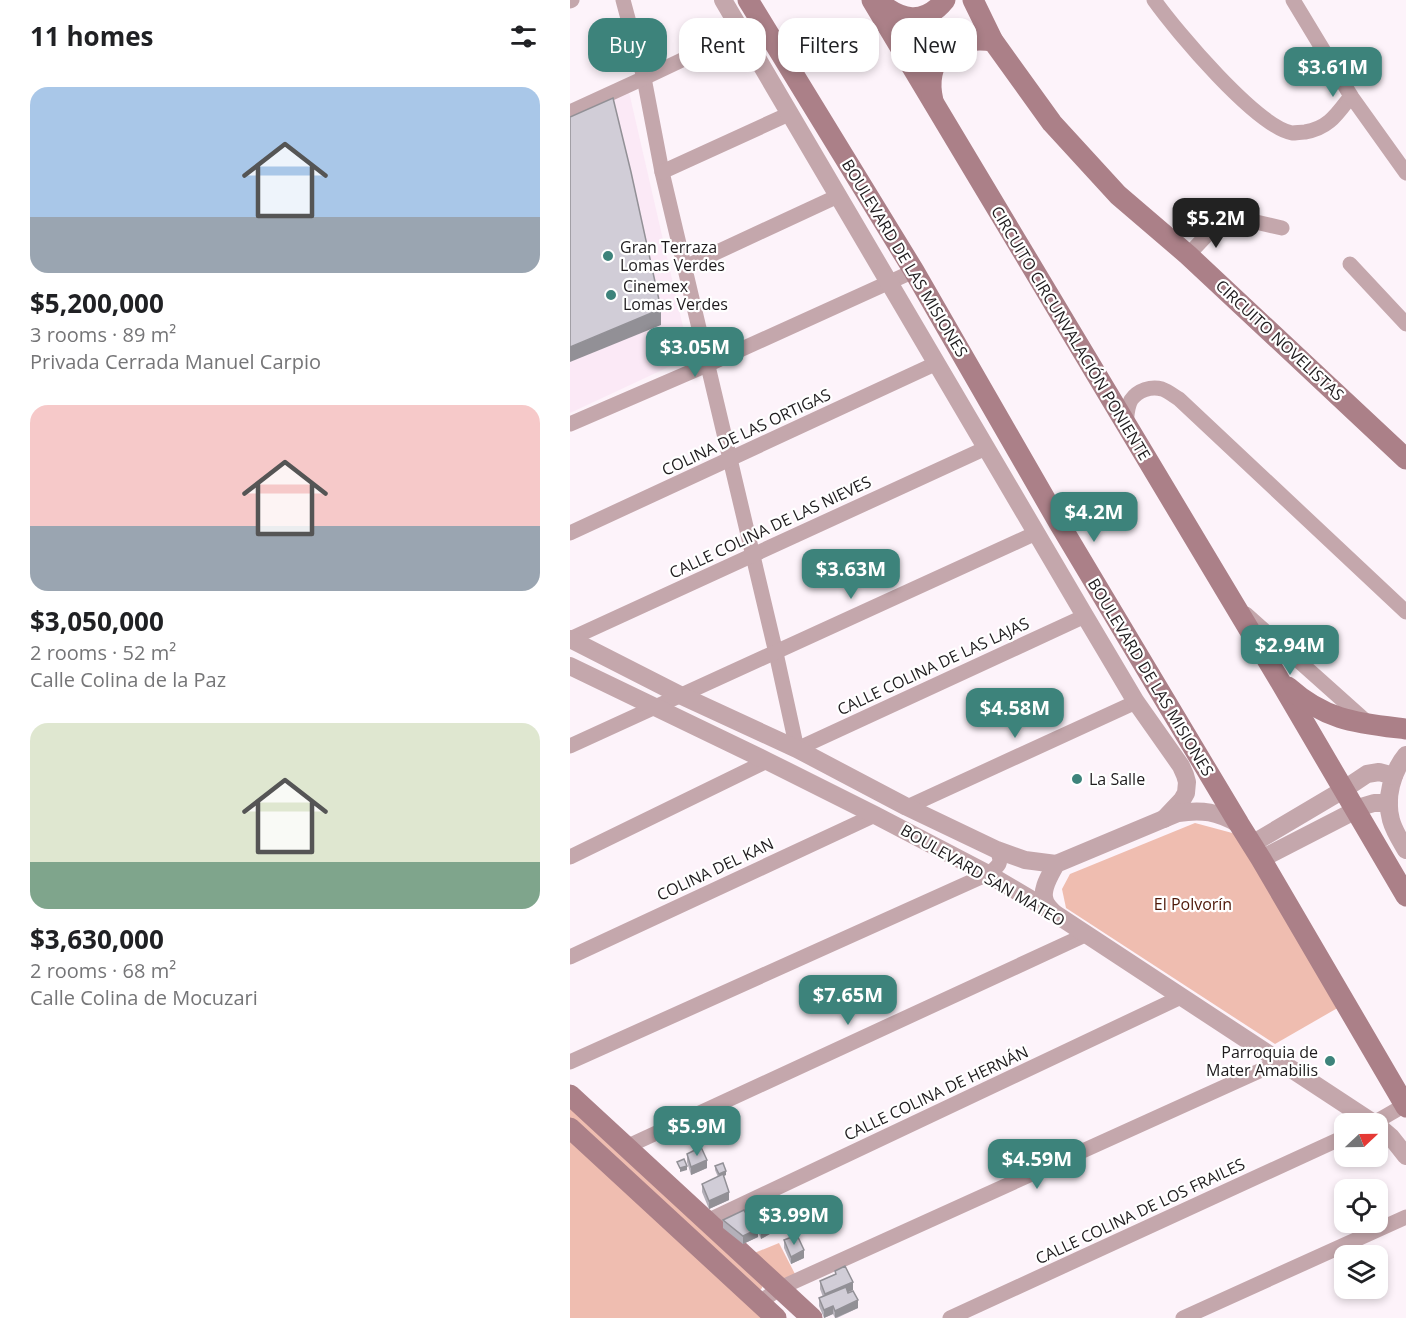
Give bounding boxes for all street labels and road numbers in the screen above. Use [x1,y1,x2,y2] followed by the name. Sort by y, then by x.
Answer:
[837,155,973,361] street label: BOULEVARD DE LAS MISIONES
[986,202,1156,464] street label: CIRCUITO CIRCUNVALACIÓN PONIENTE
[1211,275,1349,406] street label: CIRCUITO NOVELISTAS
[658,383,834,481] street label: COLINA DE LAS ORTIGAS
[666,470,875,584] street label: CALLE COLINA DE LAS NIEVES
[1083,574,1219,780] street label: BOULEVARD DE LAS MISIONES
[833,612,1033,720] street label: CALLE COLINA DE LAS LAJAS
[897,819,1069,931] street label: BOULEVARD SAN MATEO
[653,832,777,906] street label: COLINA DEL KAN
[840,1041,1032,1145] street label: CALLE COLINA DE HERNÁN
[1032,1153,1248,1269] street label: CALLE COLINA DE LOS FRAILES

